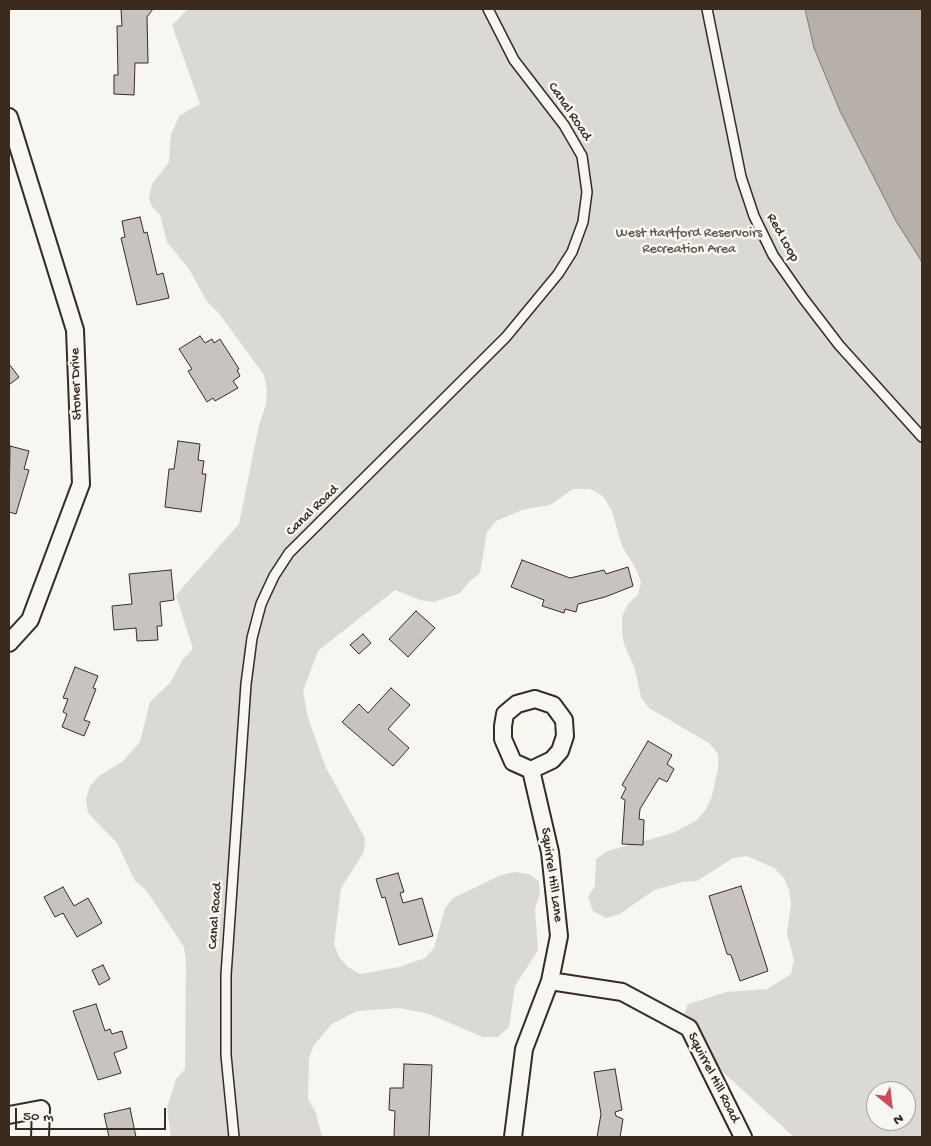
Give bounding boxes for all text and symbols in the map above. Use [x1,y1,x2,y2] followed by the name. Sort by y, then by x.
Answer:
[543,80,595,144] street label: Canal Road
[762,211,802,265] street label: Red Loop
[616,226,762,258] park label: West Hartford Reservoirs Recreation Area
[67,348,87,420] street label: Stoner Drive
[283,482,343,540] street label: Canal Road
[536,827,566,923] street label: Squirrel Hill Lane
[205,882,227,950] street label: Canal Road
[683,1030,743,1126] street label: Squirrel Hill Road
[866,1081,916,1131] north arrow
[18,1098,169,1130] scale bar
[23,1108,54,1126] text: 50 m
[890,1109,906,1128] text: N

